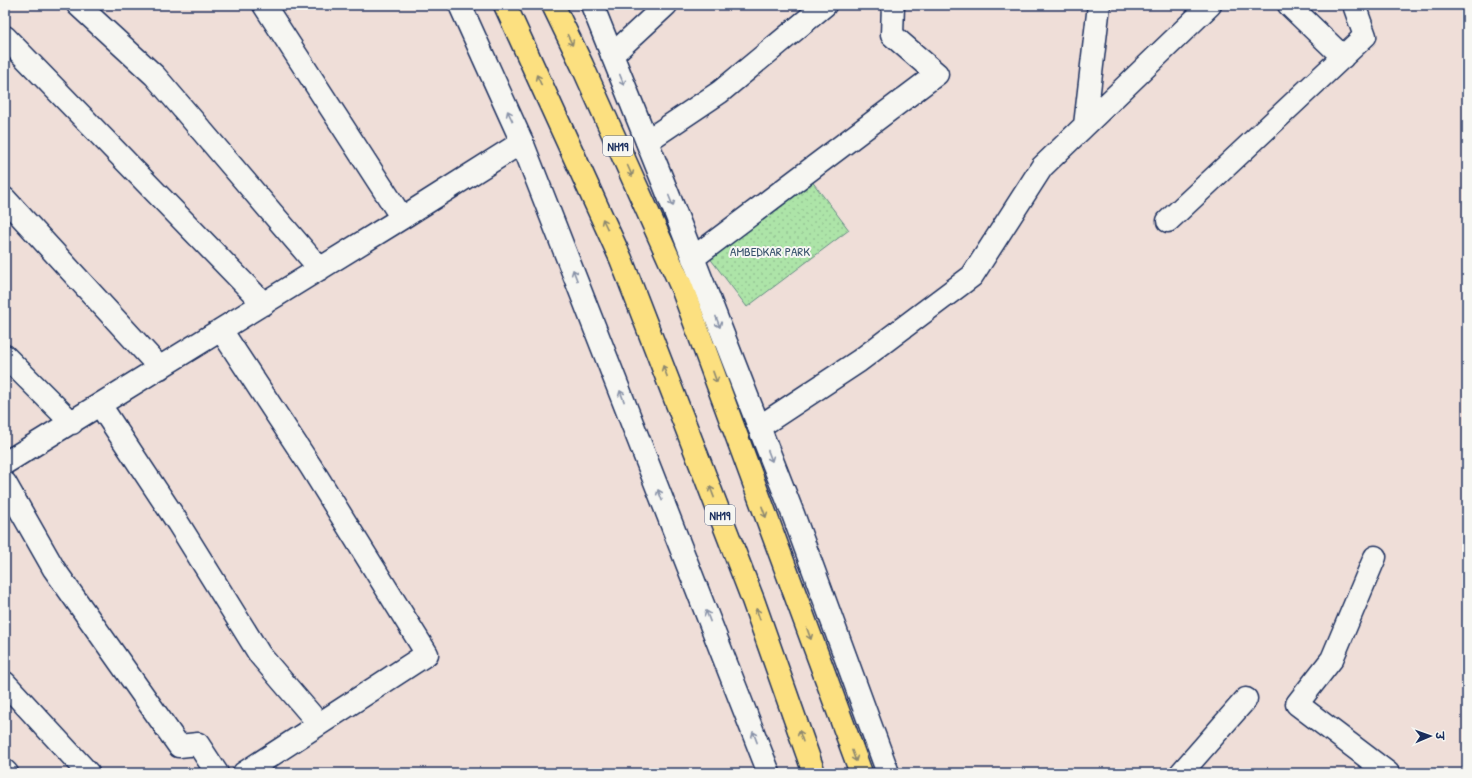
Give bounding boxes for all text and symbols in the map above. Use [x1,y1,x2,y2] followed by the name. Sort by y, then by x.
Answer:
[567,34,574,46] one-way arrow
[535,74,542,86] one-way arrow
[619,74,627,86] one-way arrow
[506,110,514,122] one-way arrow
[603,136,633,156] road number: NH19
[627,165,634,177] one-way arrow
[667,194,675,206] one-way arrow
[601,218,608,230] one-way arrow
[730,242,810,260] park label: AMBEDKAR PARK
[570,270,578,282] one-way arrow
[714,315,722,327] one-way arrow
[660,365,668,377] one-way arrow
[711,370,719,382] one-way arrow
[618,391,626,403] one-way arrow
[767,450,774,462] one-way arrow
[707,487,715,499] one-way arrow
[656,489,664,501] one-way arrow
[705,505,735,525] road number: NH19
[761,506,769,518] one-way arrow
[754,607,761,620] one-way arrow
[703,610,711,622] one-way arrow
[806,627,814,639] one-way arrow
[1410,716,1450,756] north arrow
[751,731,759,743] one-way arrow
[797,731,805,743] one-way arrow
[1433,731,1447,741] text: उ
[851,749,859,761] one-way arrow

